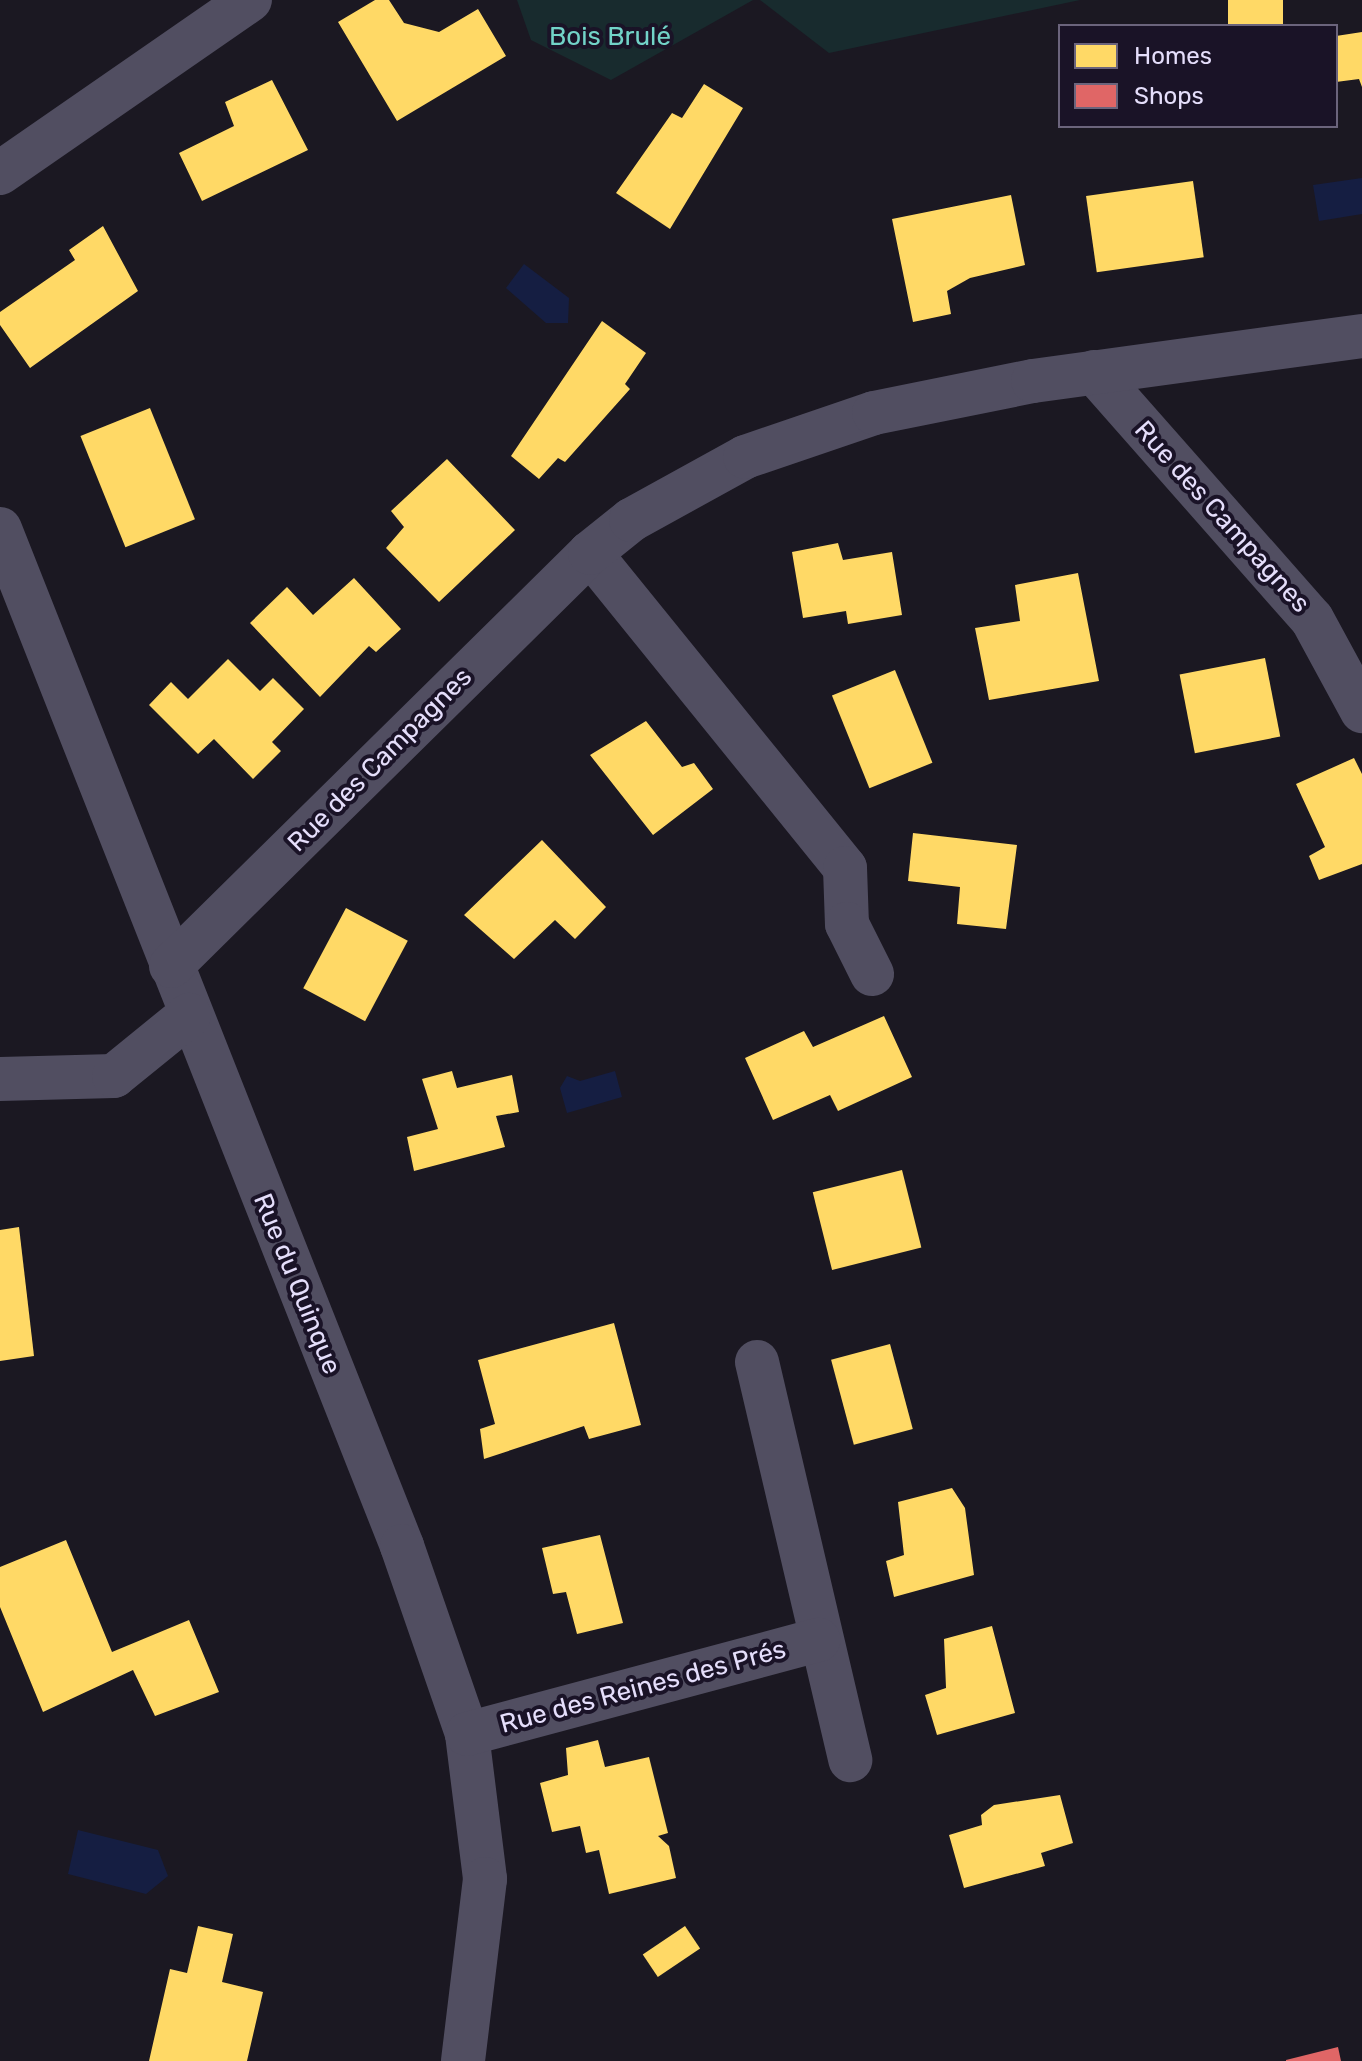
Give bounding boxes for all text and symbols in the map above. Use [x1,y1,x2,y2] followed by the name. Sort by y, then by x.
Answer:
[549,21,671,53] park label: Bois Brulé
[1058,24,1338,128] legend
[1134,42,1212,70] text: Homes
[1134,82,1204,110] text: Shops
[1128,415,1316,619] street label: Rue des Campagnes
[282,662,478,858] street label: Rue des Campagnes
[247,1189,347,1379] street label: Rue du Quinque
[497,1634,789,1740] street label: Rue des Reines des Prés

